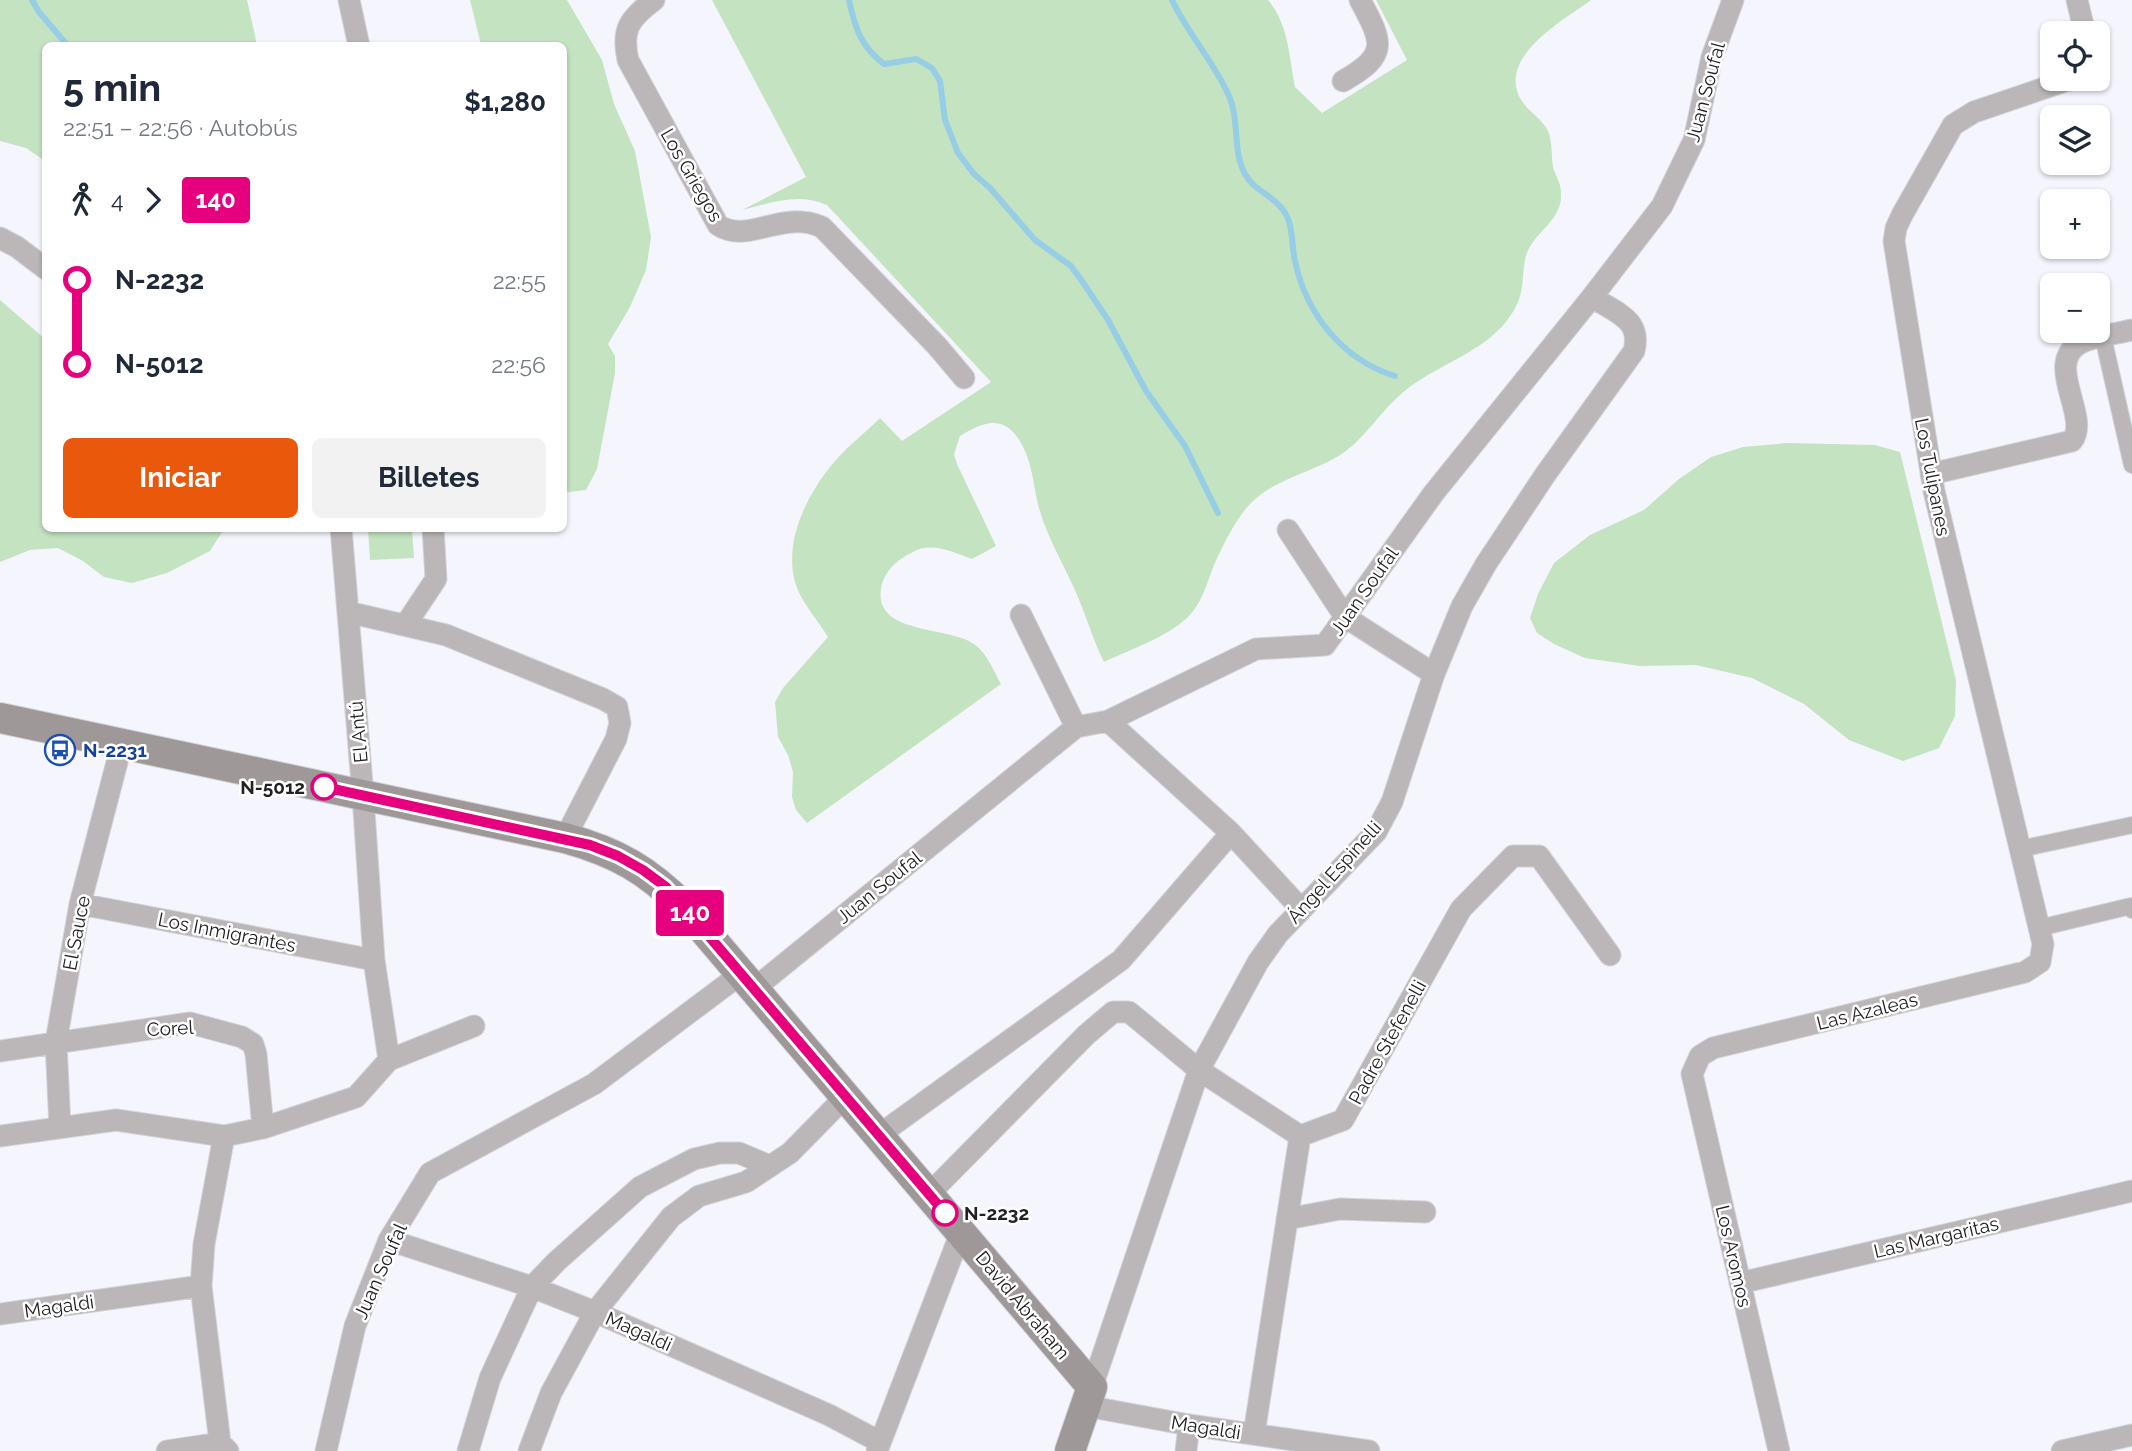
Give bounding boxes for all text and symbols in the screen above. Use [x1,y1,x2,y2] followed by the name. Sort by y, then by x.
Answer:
[2040,21,2110,343] map controls
[2040,21,2110,91] button: locate
[1681,39,1729,144] street label: Juan Soufal
[63,65,161,110] text: 5 min
[464,87,546,117] text: $1,280
[2040,105,2110,175] button: layers
[63,114,298,141] text: 22:51 – 22:56 · Autobús
[656,124,728,226] street label: Los Griegos
[63,181,101,219] icon: walk
[134,181,172,219] icon: forward
[196,185,236,214] text: 140
[111,186,124,213] text: 4
[2040,189,2110,259] button: +
[115,265,204,295] text: N-2232
[493,267,546,294] text: 22:55
[2040,273,2110,343] button: −
[115,349,204,379] text: N-5012
[491,351,546,378] text: 22:56
[1911,416,1955,538] street label: Los Tulipanes
[63,438,298,518] button: Iniciar
[312,438,546,518] button: Billetes
[1326,542,1403,639] street label: Juan Soufal
[344,700,372,764] street label: El Antú
[43,733,77,767] bus stop icon: N-2231
[83,739,147,761] place label: N-2231
[311,774,337,800] marker: N-5012
[240,776,305,798] place label: N-5012
[1282,817,1386,927] street label: Ángel Espinelli
[832,846,926,928] street label: Juan Soufal
[650,890,730,936] line badge: 140
[58,894,94,972] street label: El Sauce
[670,898,710,927] text: 140
[156,908,298,956] street label: Los Inmigrantes
[1344,976,1430,1108] street label: Padre Stefenelli
[1814,988,1920,1034] street label: Las Azaleas
[146,1016,195,1040] street label: Corel
[932,1200,958,1226] marker: N-2232
[964,1202,1029,1224] place label: N-2232
[1712,1203,1756,1309] street label: Los Aromos
[1871,1212,2001,1262] street label: Las Margaritas
[349,1219,411,1322] street label: Juan Soufal
[971,1246,1075,1364] street label: David Abraham
[23,1290,95,1322] street label: Magaldi
[602,1307,676,1355] street label: Magaldi
[1170,1411,1242,1443] street label: Magaldi

